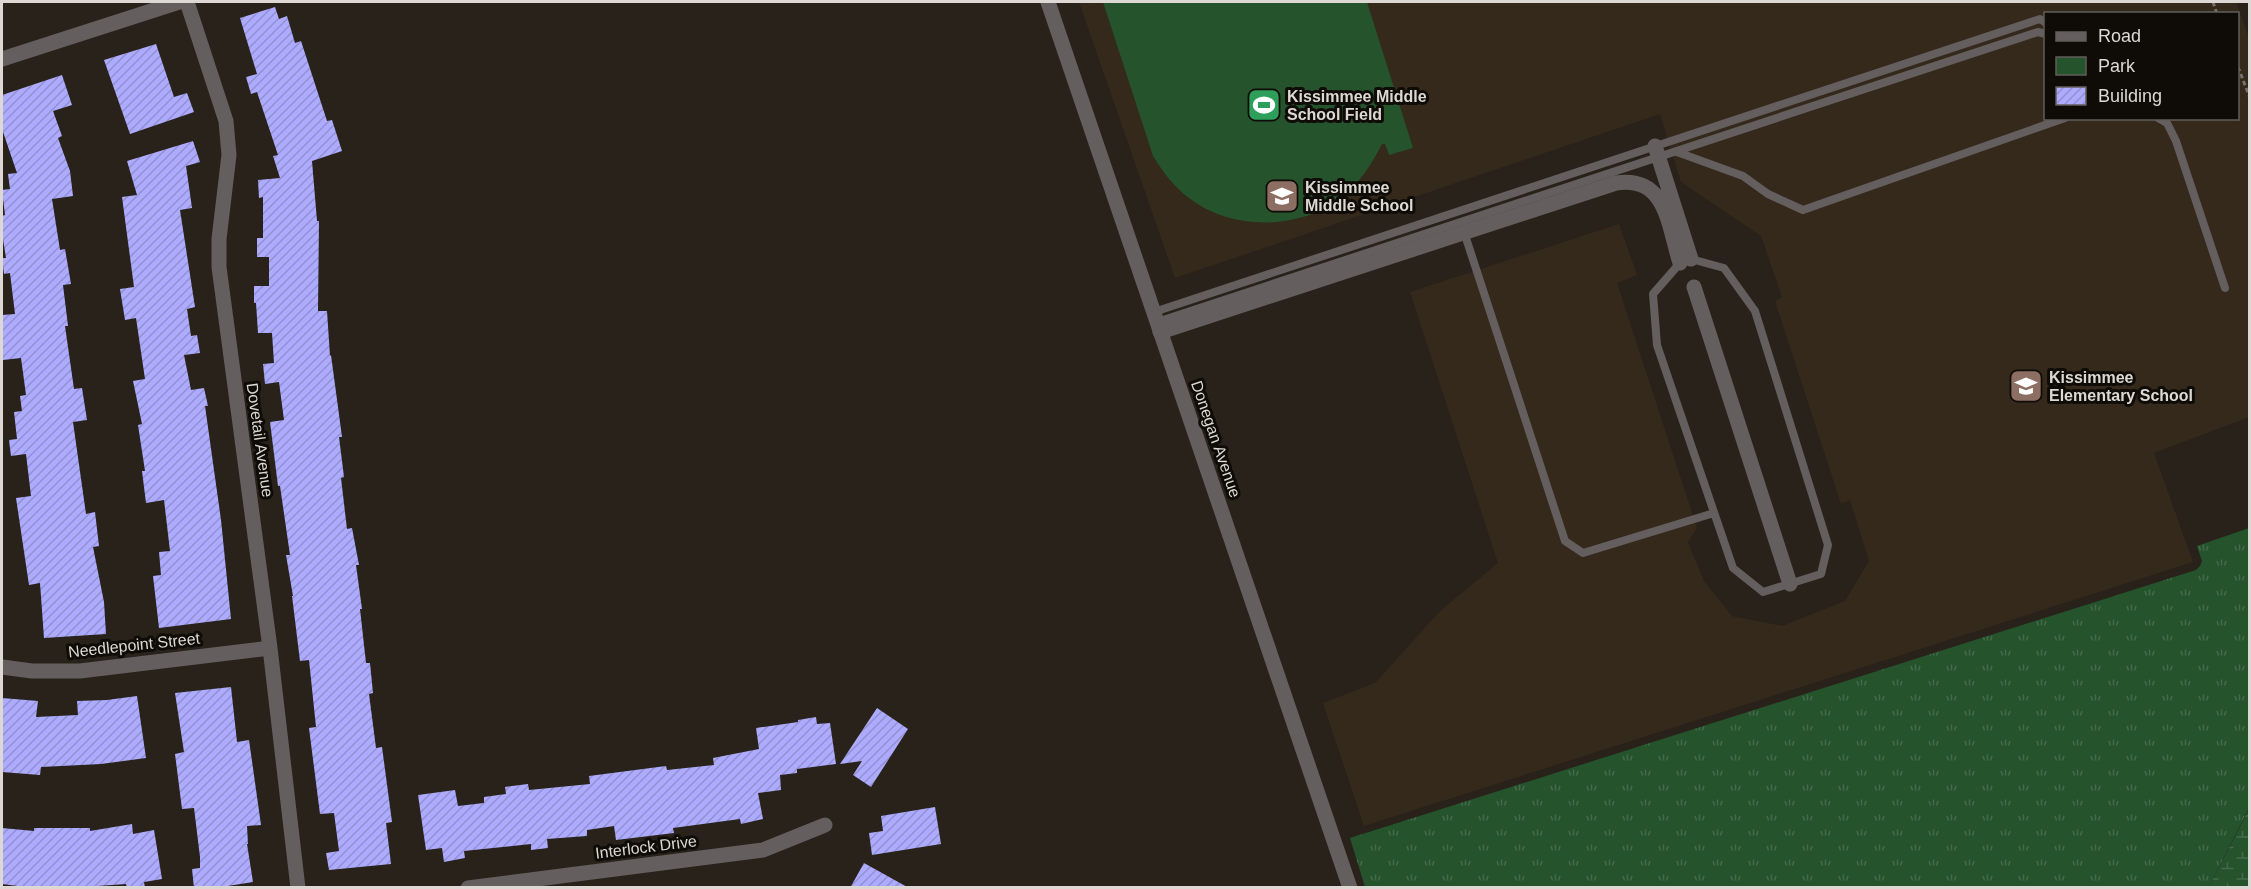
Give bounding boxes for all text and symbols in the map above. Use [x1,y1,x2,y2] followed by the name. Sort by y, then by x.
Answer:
[2044,12,2239,120] legend
[2098,26,2141,46] text: Road
[2098,56,2136,76] text: Park
[2098,86,2162,106] text: Building
[1246,87,1282,123] sports icon: Kissimmee Middle School Field
[1287,88,1427,123] place label: Kissimmee Middle School Field
[1264,178,1300,214] school or university icon: Kissimmee Middle School
[1305,179,1413,214] place label: Kissimmee Middle School
[2008,368,2044,404] school or university icon: Kissimmee Elementary School
[2049,369,2193,404] place label: Kissimmee Elementary School
[1188,378,1244,500] street label: Donegan Avenue
[244,382,276,498] street label: Dovetail Avenue
[67,630,201,660] street label: Needlepoint Street
[594,832,698,862] street label: Interlock Drive

